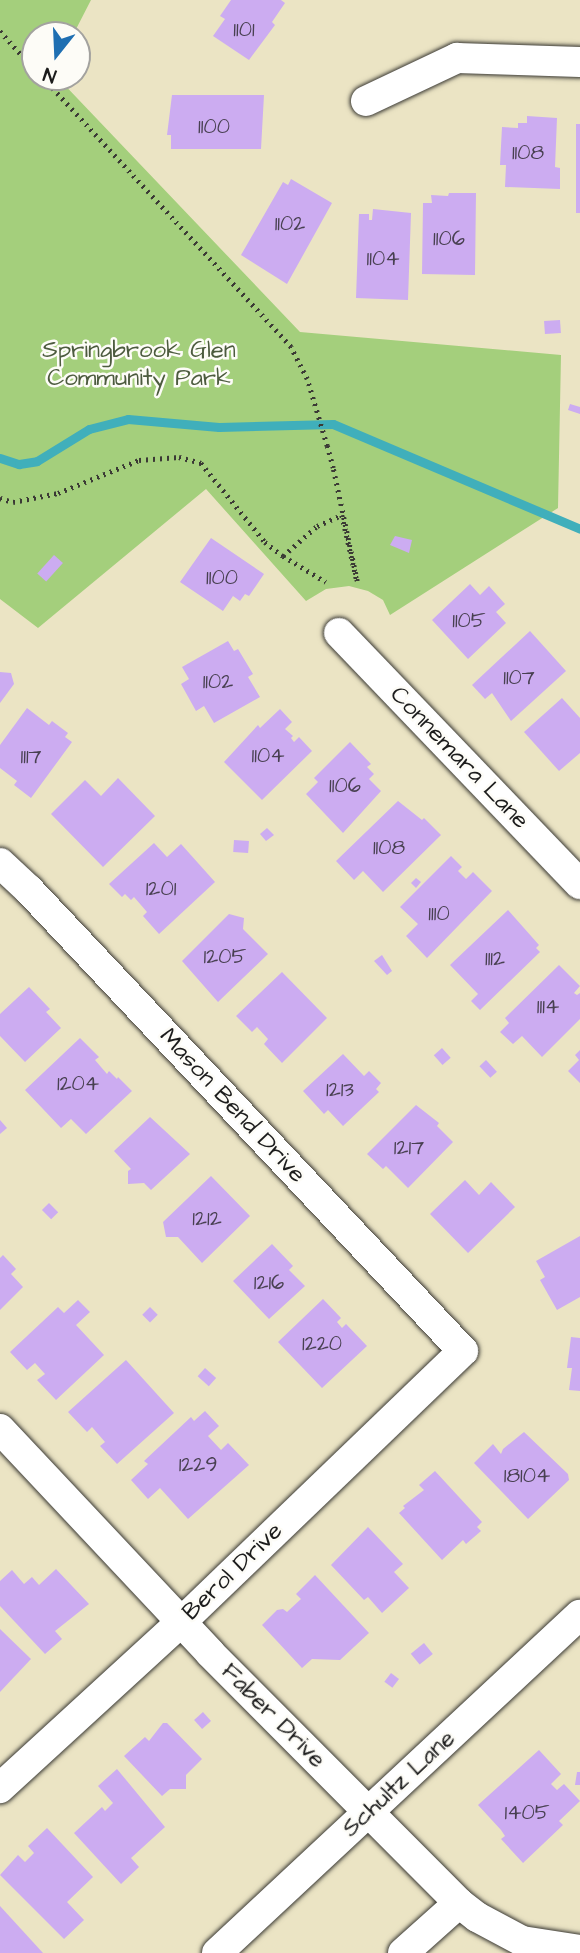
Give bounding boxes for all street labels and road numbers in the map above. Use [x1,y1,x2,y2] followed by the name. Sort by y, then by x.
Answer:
[384,681,534,835] street label: Connemara Lane
[153,1023,311,1189] street label: Mason Bend Drive
[177,1517,289,1627] street label: Berol Drive
[215,1658,331,1774] street label: Faber Drive
[337,1725,461,1843] street label: Schultz Lane

